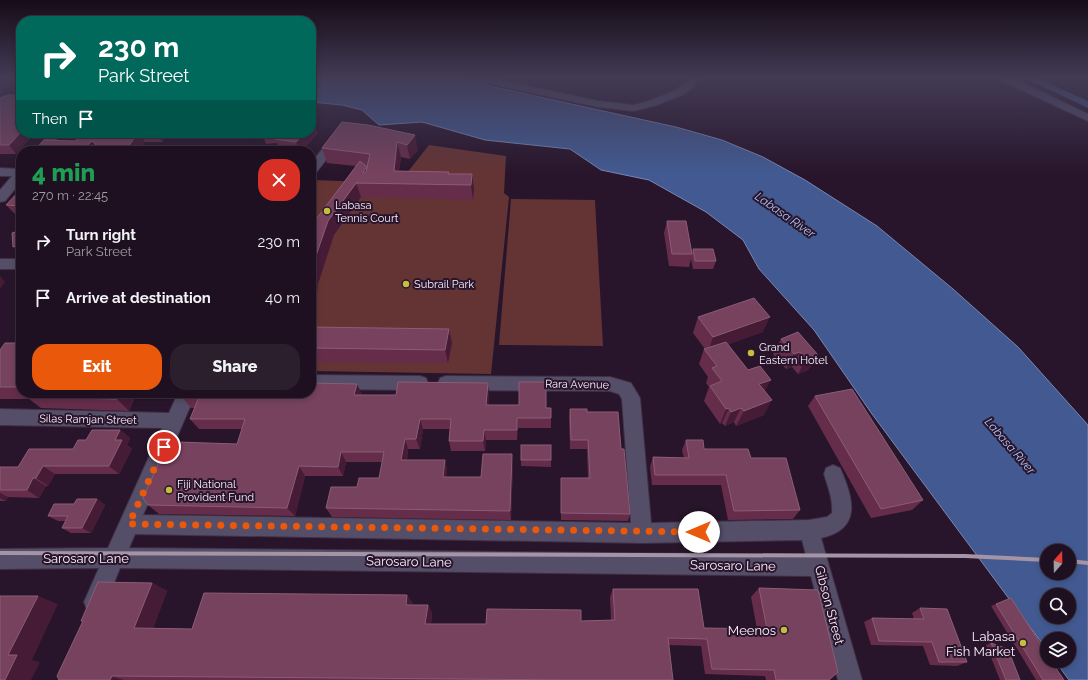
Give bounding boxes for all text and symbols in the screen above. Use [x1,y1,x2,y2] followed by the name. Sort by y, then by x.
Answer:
[98,31,179,64] text: 230 m
[32,32,84,84] icon: right
[98,65,189,86] text: Park Street
[75,108,97,130] icon: arrive
[32,110,67,128] text: Then
[32,158,95,187] text: 4 min
[258,159,300,201] button: close
[32,188,108,203] text: 270 m · 22:45
[752,189,818,241] water label: Labasa River
[335,199,399,225] place label: Labasa Tennis Court
[322,206,332,216] marker: Labasa Tennis Court
[66,226,136,244] text: Turn right
[32,231,54,253] icon: right
[257,233,300,251] text: 230 m
[66,244,132,259] text: Park Street
[414,278,474,291] place label: Subrail Park
[401,279,411,289] marker: Subrail Park
[32,287,54,309] icon: arrive
[66,289,211,307] text: Arrive at destination
[265,289,300,307] text: 40 m
[759,341,828,367] place label: Grand Eastern Hotel
[32,344,162,390] button: Exit
[170,344,300,390] button: Share
[746,348,756,358] marker: Grand Eastern Hotel
[545,377,610,392] street label: Rara Avenue
[39,412,137,427] street label: Silas Ramjan Street
[982,415,1039,478] water label: Labasa River
[147,430,181,464] pin
[153,436,175,458] icon: arrive
[177,478,254,504] place label: Fiji National Provident Fund
[164,485,174,495] marker: Fiji National Provident Fund
[678,511,720,553] position arrow
[1040,544,1076,580] north arrow
[1040,544,1076,668] map controls
[43,551,129,566] street label: Sarosaro Lane
[366,553,452,570] street label: Sarosaro Lane
[690,557,776,574] street label: Sarosaro Lane
[812,564,847,647] street label: Gibson Street
[1040,588,1076,624] button: search
[728,623,776,638] place label: Meenos
[779,625,789,635] marker: Meenos
[946,629,1016,659] place label: Labasa Fish Market
[1040,632,1076,668] button: layers
[1018,638,1028,648] marker: Labasa Fish Market

